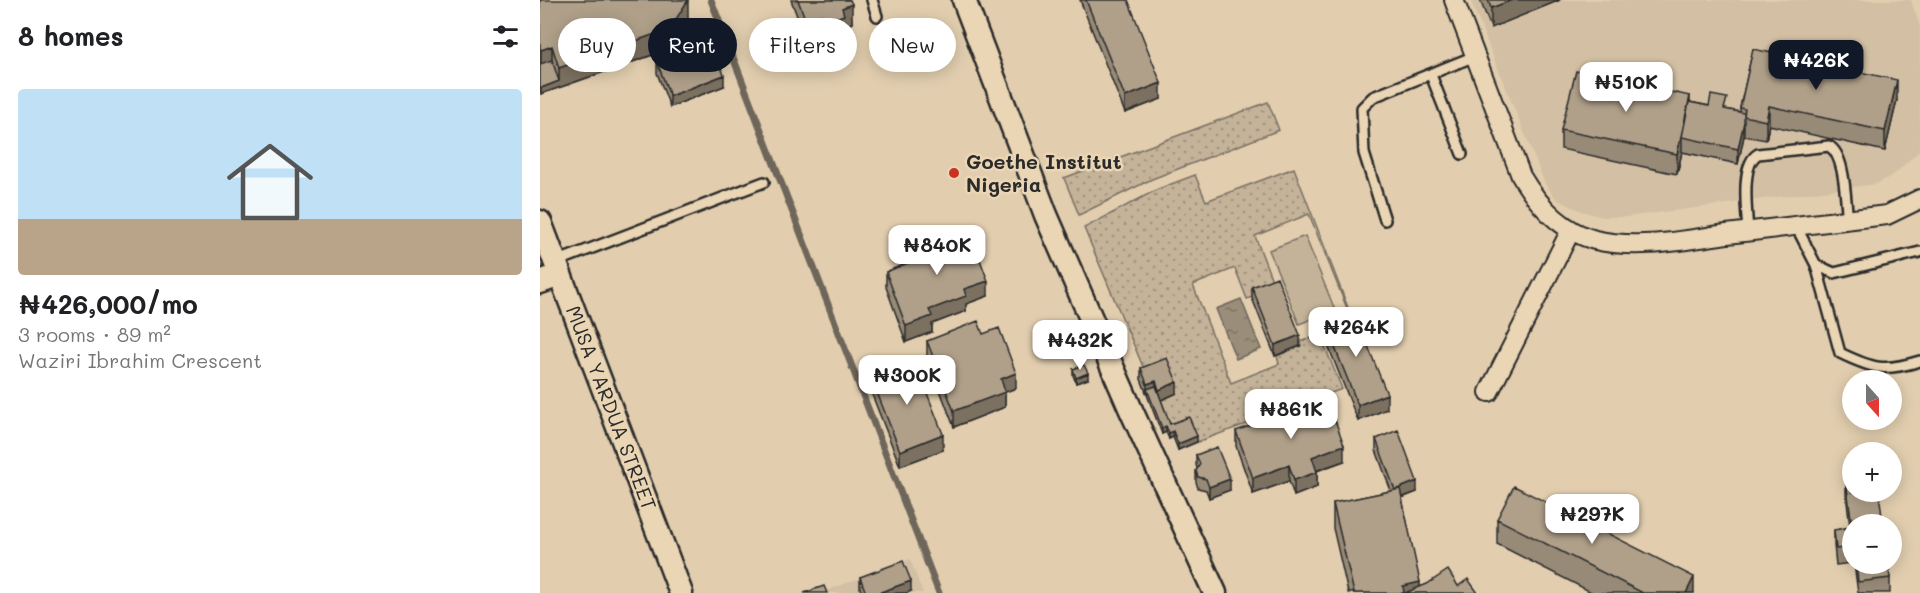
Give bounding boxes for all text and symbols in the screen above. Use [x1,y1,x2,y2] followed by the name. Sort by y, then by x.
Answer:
[558,18,636,72] chip: Buy
[648,18,737,72] chip: Rent
[749,18,857,72] chip: Filters
[869,18,956,72] chip: New
[18,19,124,53] text: 8 homes
[489,20,522,53] icon: filters
[1774,40,1858,91] pin: ₦426K
[1782,46,1850,72] text: ₦426K
[1584,62,1668,113] pin: ₦510K
[1594,68,1658,94] text: ₦510K
[216,128,324,236] icon: home
[966,148,1122,197] place label: Goethe Institut Nigeria
[947,166,961,180] marker: Goethe Institut Nigeria
[895,225,979,276] pin: ₦840K
[902,231,972,257] text: ₦840K
[18,287,198,321] text: ₦426,000/mo
[561,302,663,514] street label: MUSA YARDUA STREET
[1314,307,1398,358] pin: ₦264K
[1322,313,1390,339] text: ₦264K
[1038,320,1122,371] pin: ₦432K
[18,321,171,347] text: 3 rooms · 89 m²
[1046,326,1114,352] text: ₦432K
[18,347,262,373] text: Waziri Ibrahim Crescent
[865,355,949,406] pin: ₦300K
[873,361,941,387] text: ₦300K
[1842,370,1902,430] north arrow
[1842,370,1902,574] map controls
[1249,389,1333,440] pin: ₦861K
[1259,395,1323,421] text: ₦861K
[1842,442,1902,502] button: +
[1550,494,1634,545] pin: ₦297K
[1559,500,1625,526] text: ₦297K
[1842,514,1902,574] button: −

